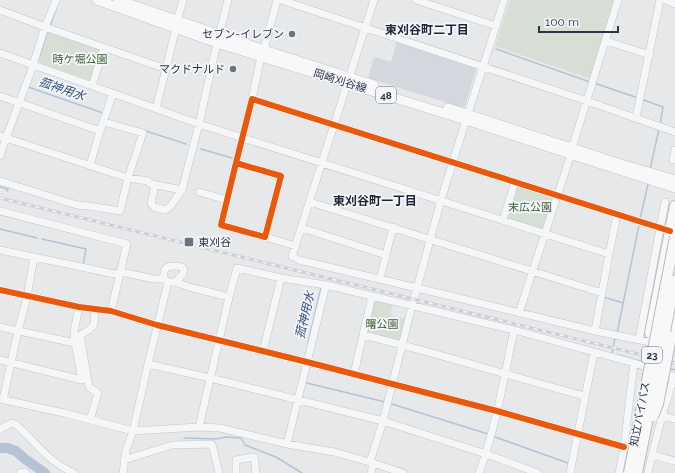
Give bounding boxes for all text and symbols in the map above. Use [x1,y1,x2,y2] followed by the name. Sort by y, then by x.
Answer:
[539,8,618,34] scale bar
[545,15,579,29] text: 100 m
[385,23,469,37] district label: 東刈谷町二丁目
[202,28,284,41] place label: セブン-イレブン
[287,29,297,39] marker: セブン-イレブン
[53,53,108,66] park label: 時ケ堀公園
[159,63,225,76] place label: マクドナルド
[228,64,238,74] marker: マクドナルド
[312,67,368,95] street label: 岡崎刈谷線
[37,75,89,104] water label: 菰神用水
[376,87,396,103] road number: 48
[333,194,417,208] district label: 東刈谷町一丁目
[508,201,552,214] park label: 末広公園
[183,236,195,248] marker: 東刈谷
[198,236,231,249] place label: 東刈谷
[293,288,318,340] water label: 菰神用水
[366,318,399,331] park label: 曙公園
[642,347,662,363] road number: 23
[627,380,653,448] street label: 知立バイパス

